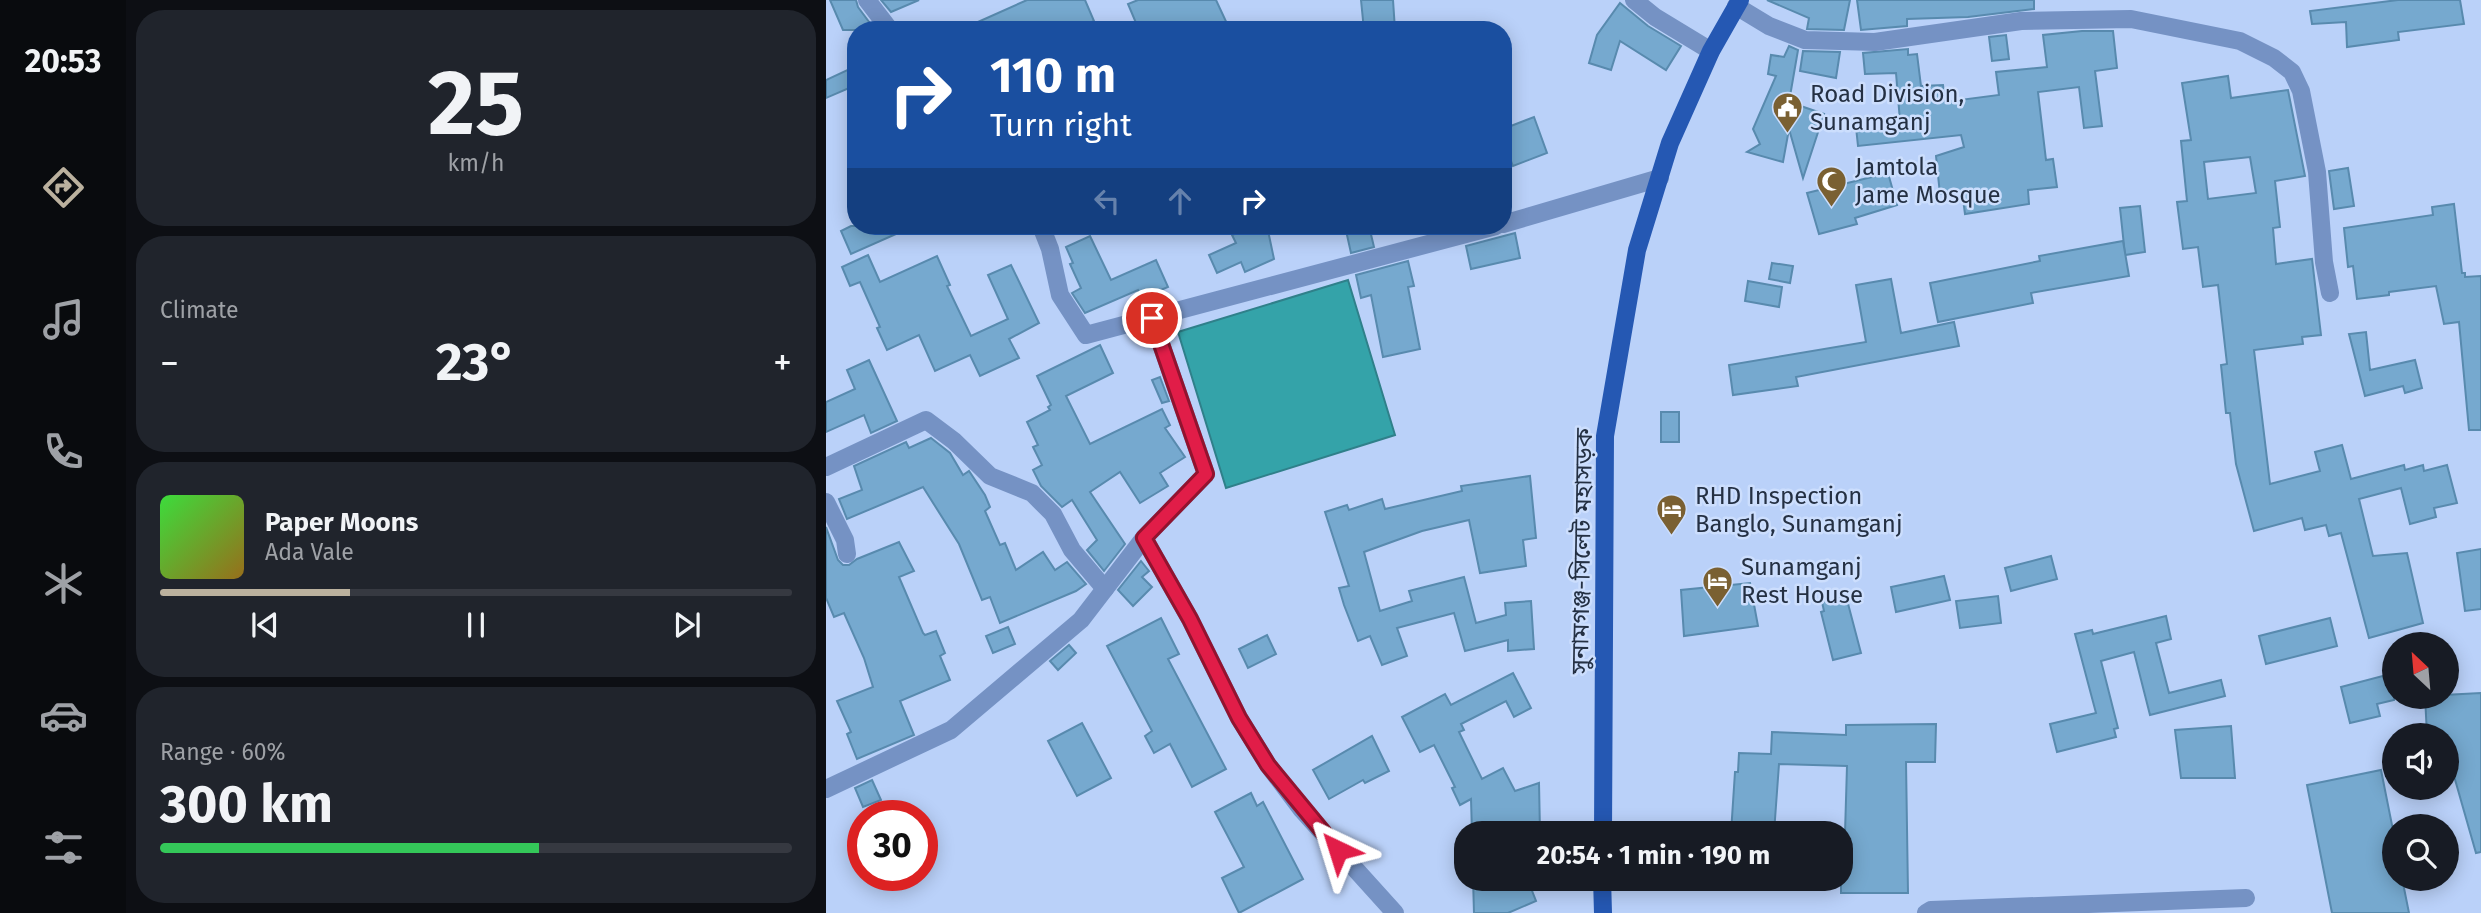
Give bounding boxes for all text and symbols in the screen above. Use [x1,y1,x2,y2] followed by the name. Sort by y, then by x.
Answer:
[25,42,101,80] text: 20:53
[990,46,1116,105] text: 110 m
[428,49,524,158] text: 25
[875,49,966,140] icon: right
[1810,80,1964,136] place label: Road Division, Sunamganj
[1770,91,1804,135] public building icon: Road Division, Sunamganj
[990,106,1132,144] text: Turn right
[448,149,504,177] text: km/h
[1855,153,2001,209] place label: Jamtola Jame Mosque
[39,163,88,212] icon: directions
[1815,164,1849,208] mosque icon: Jamtola Jame Mosque
[1088,182,1126,220] icon: left
[1161,182,1199,220] icon: ahead
[1234,182,1272,220] icon: right
[1122,288,1182,348] pin
[39,295,88,344] icon: music
[160,296,239,324] text: Climate
[1133,299,1171,337] icon: arrive
[436,331,516,394] text: 23°
[160,340,179,386] text: −
[773,340,792,386] text: +
[39,427,88,476] icon: phone
[1566,427,1598,675] street label: সুনামগঞ্জ-সিলেট মহাসড়ক
[1695,482,1903,538] place label: RHD Inspection Banglo, Sunamganj
[1655,493,1689,537] hotel icon: RHD Inspection Banglo, Sunamganj
[265,507,418,538] text: Paper Moons
[265,538,354,566] text: Ada Vale
[1741,553,1863,609] place label: Sunamganj Rest House
[39,559,88,608] icon: climate
[1701,564,1735,608] hotel icon: Sunamganj Rest House
[246,606,284,644] icon: previous
[457,606,495,644] icon: pause
[668,606,706,644] icon: next
[2382,632,2459,709] north arrow
[2382,632,2459,891] map controls
[39,691,88,740] icon: car
[2382,723,2459,800] button: sound
[160,738,286,766] text: Range · 60%
[160,773,333,836] text: 300 km
[847,800,938,891] speed limit sign: 30
[1301,813,1375,887] position arrow
[2382,814,2459,891] button: search
[39,823,88,872] icon: filters
[1537,840,1770,871] text: 20:54 · 1 min · 190 m

